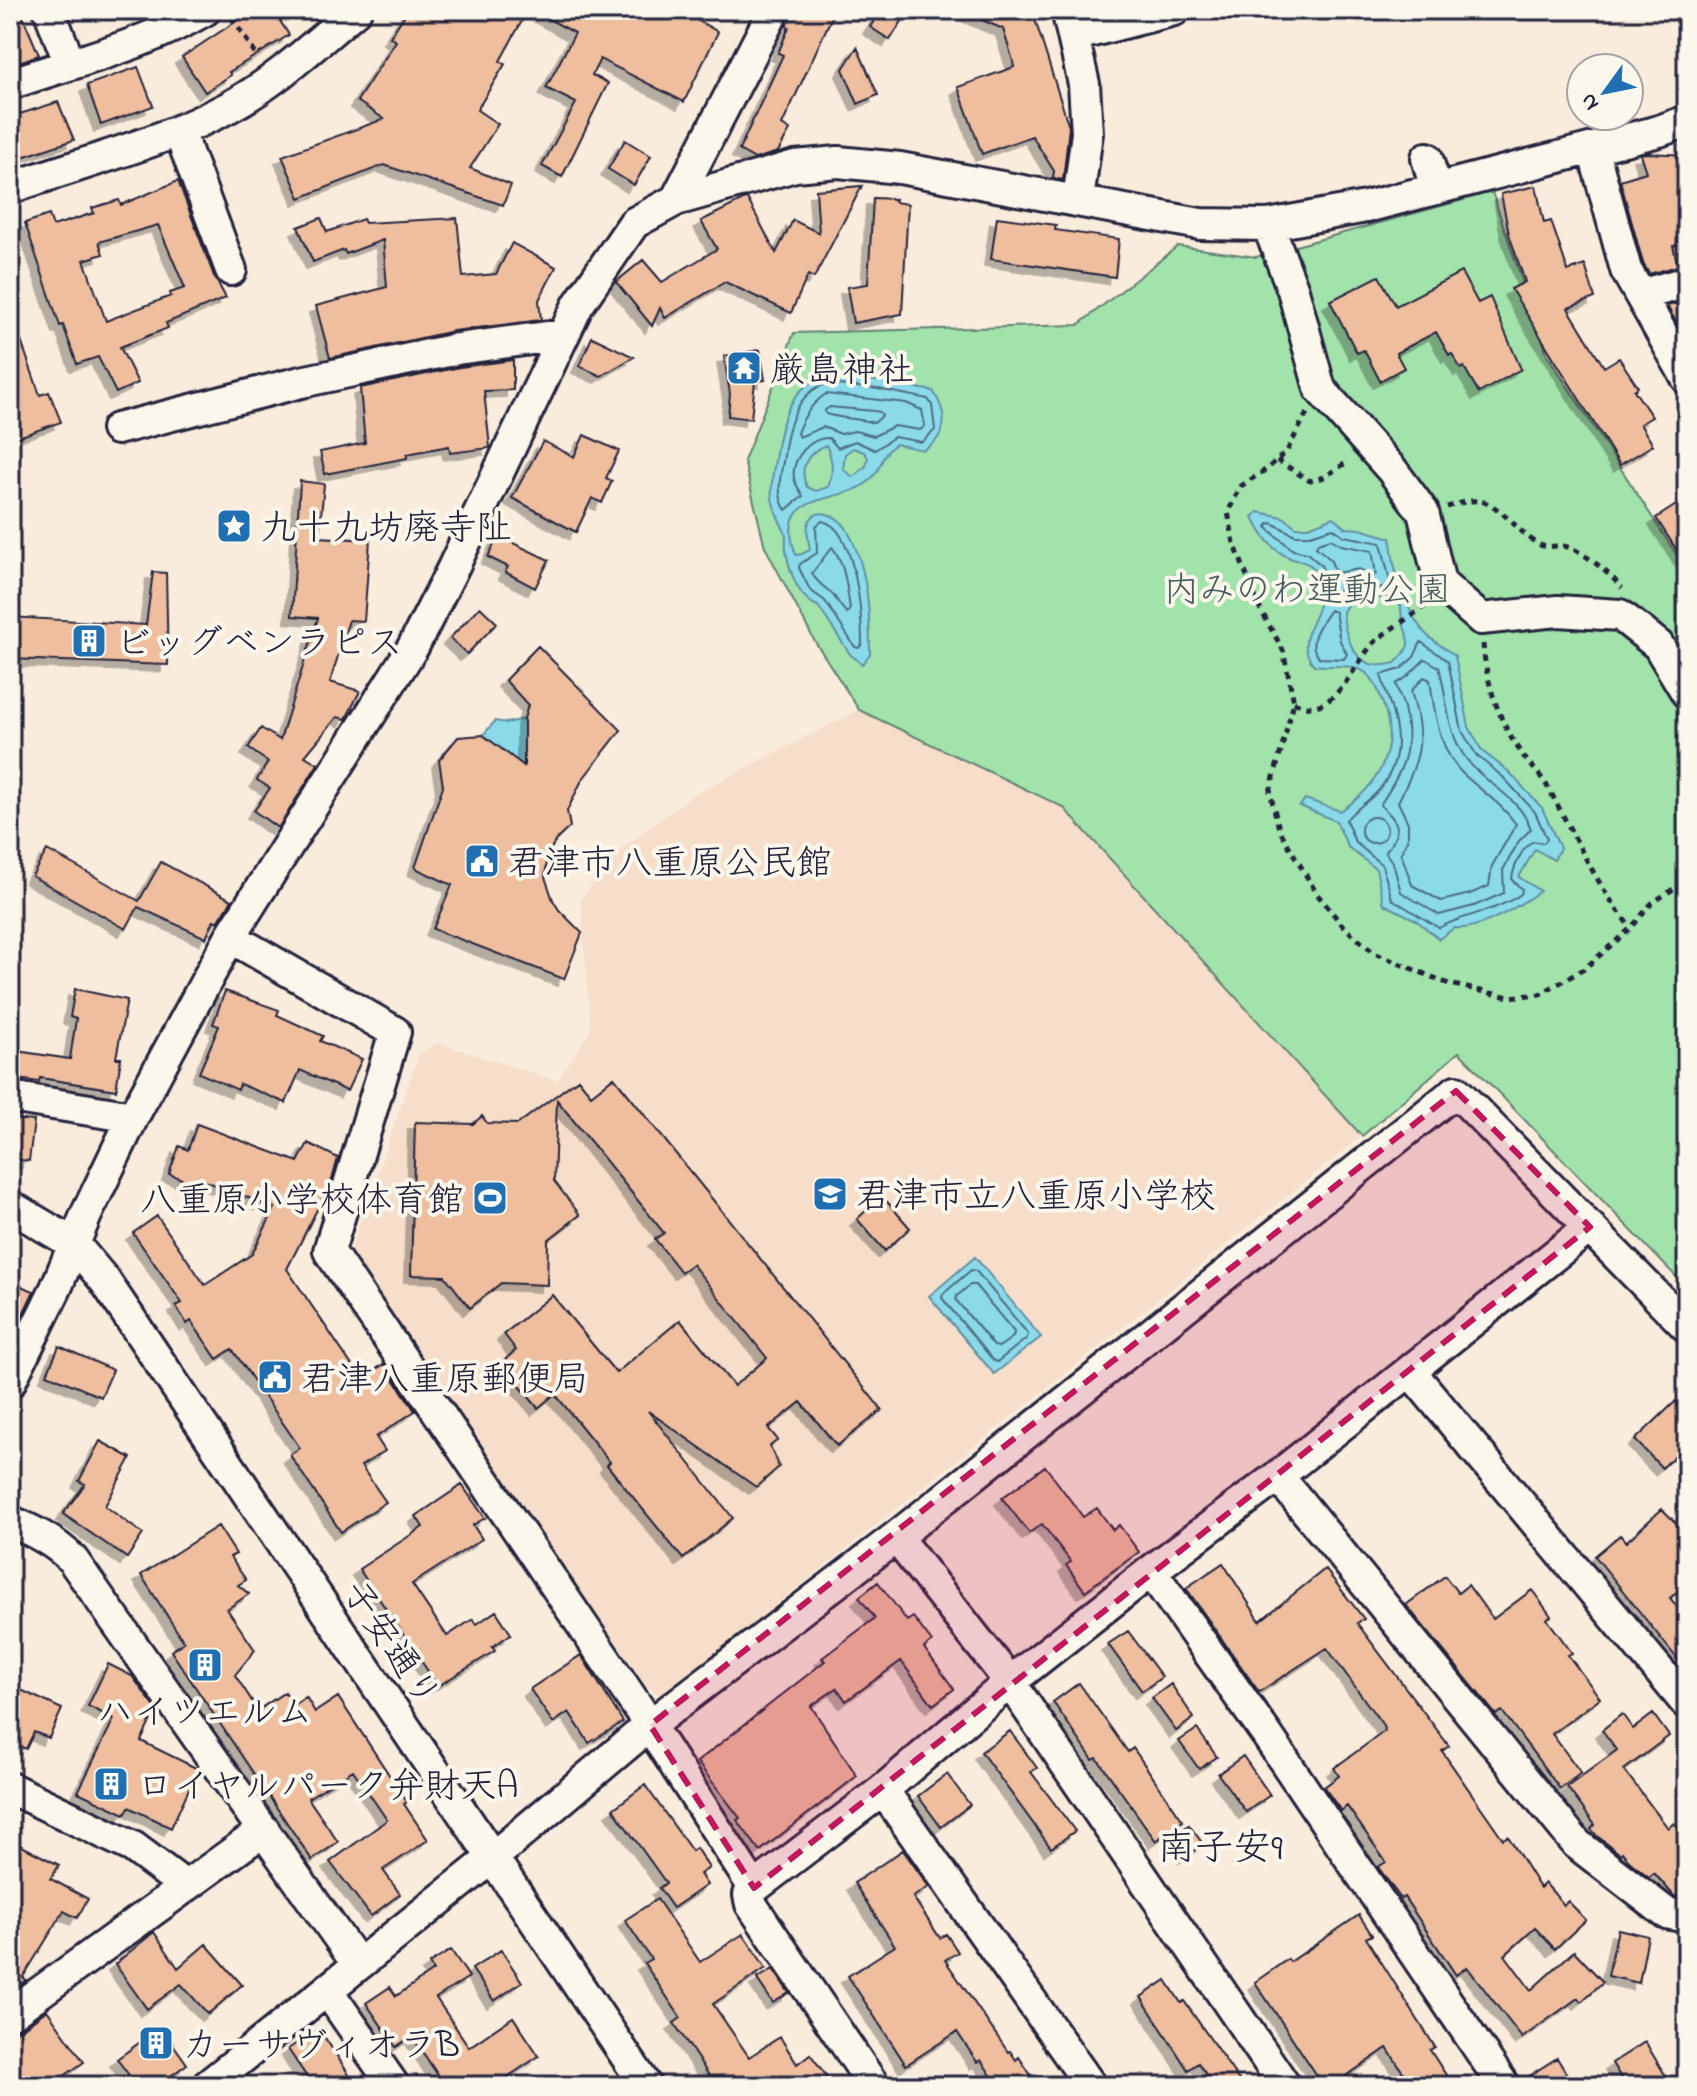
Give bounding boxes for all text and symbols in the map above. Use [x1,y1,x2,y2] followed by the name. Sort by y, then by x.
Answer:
[1565,52,1645,132] north arrow
[1573,86,1608,116] text: N
[770,346,914,399] place label: 厳島神社
[725,349,763,387] temple icon: 厳島神社
[260,504,512,557] place label: 九十九坊廃寺阯
[215,507,253,545] place icon: 九十九坊廃寺阯
[1163,566,1451,619] park label: 内みのわ運動公園
[115,619,403,672] place label: ビッグベンラピス
[70,622,108,660] building icon: ビッグベンラピス
[508,839,832,892] place label: 君津市八重原公民館
[463,842,501,880] public building icon: 君津市八重原公民館
[856,1172,1216,1225] place label: 君津市立八重原小学校
[811,1175,849,1213] school or university icon: 君津市立八重原小学校
[140,1176,464,1229] place label: 八重原小学校体育館
[471,1179,509,1217] sports icon: 八重原小学校体育館
[301,1355,589,1408] place label: 君津八重原郵便局
[256,1358,294,1396] public building icon: 君津八重原郵便局
[327,1571,452,1720] street label: 子安通り
[186,1646,224,1684] building icon: ハイツエルム
[97,1688,313,1741] place label: ハイツエルム
[137,1762,518,1815] place label: ロイヤルパーク弁財天A
[92,1765,130,1803] building icon: ロイヤルパーク弁財天A
[1157,1822,1283,1878] district label: 南子安9
[182,2021,460,2074] place label: カーサヴィオラB
[137,2024,175,2062] building icon: カーサヴィオラB

